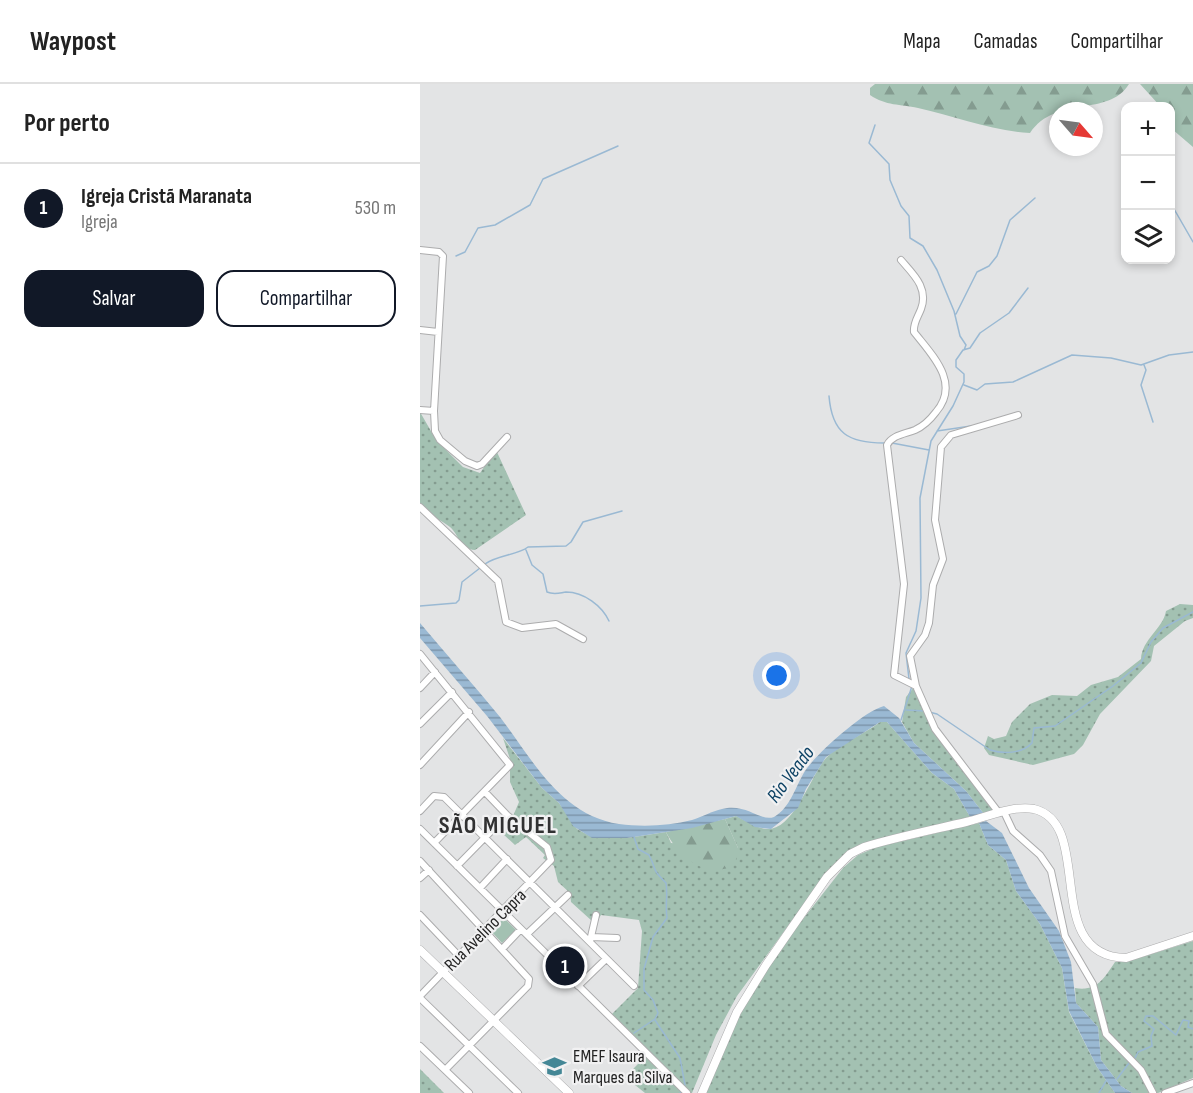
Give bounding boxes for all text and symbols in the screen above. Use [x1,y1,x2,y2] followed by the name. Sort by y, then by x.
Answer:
[30,25,116,58] text: Waypost
[903,29,941,54] text: Mapa
[974,29,1037,54] text: Camadas
[1070,29,1163,54] text: Compartilhar
[1049,102,1103,156] north arrow
[1121,102,1175,264] map controls
[1121,102,1175,156] button: +
[24,108,110,139] text: Por perto
[1121,156,1175,210] button: −
[81,183,252,210] text: Igreja Cristã Maranata
[40,196,47,220] text: 1
[355,196,396,220] text: 530 m
[81,210,118,234] text: Igreja
[1121,210,1175,264] button: layers
[24,270,204,327] button: Salvar
[216,270,396,327] button: Compartilhar
[762,661,791,690] your location
[762,742,820,808] water label: Rio Veado
[439,811,557,840] district label: SÃO MIGUEL
[440,885,531,976] street label: Rua Avelino Capra
[546,944,584,988] pin: 1
[573,1046,672,1088] place label: EMEF Isaura Marques da Silva
[542,1053,568,1079] school or university icon: EMEF Isaura Marques da Silva

